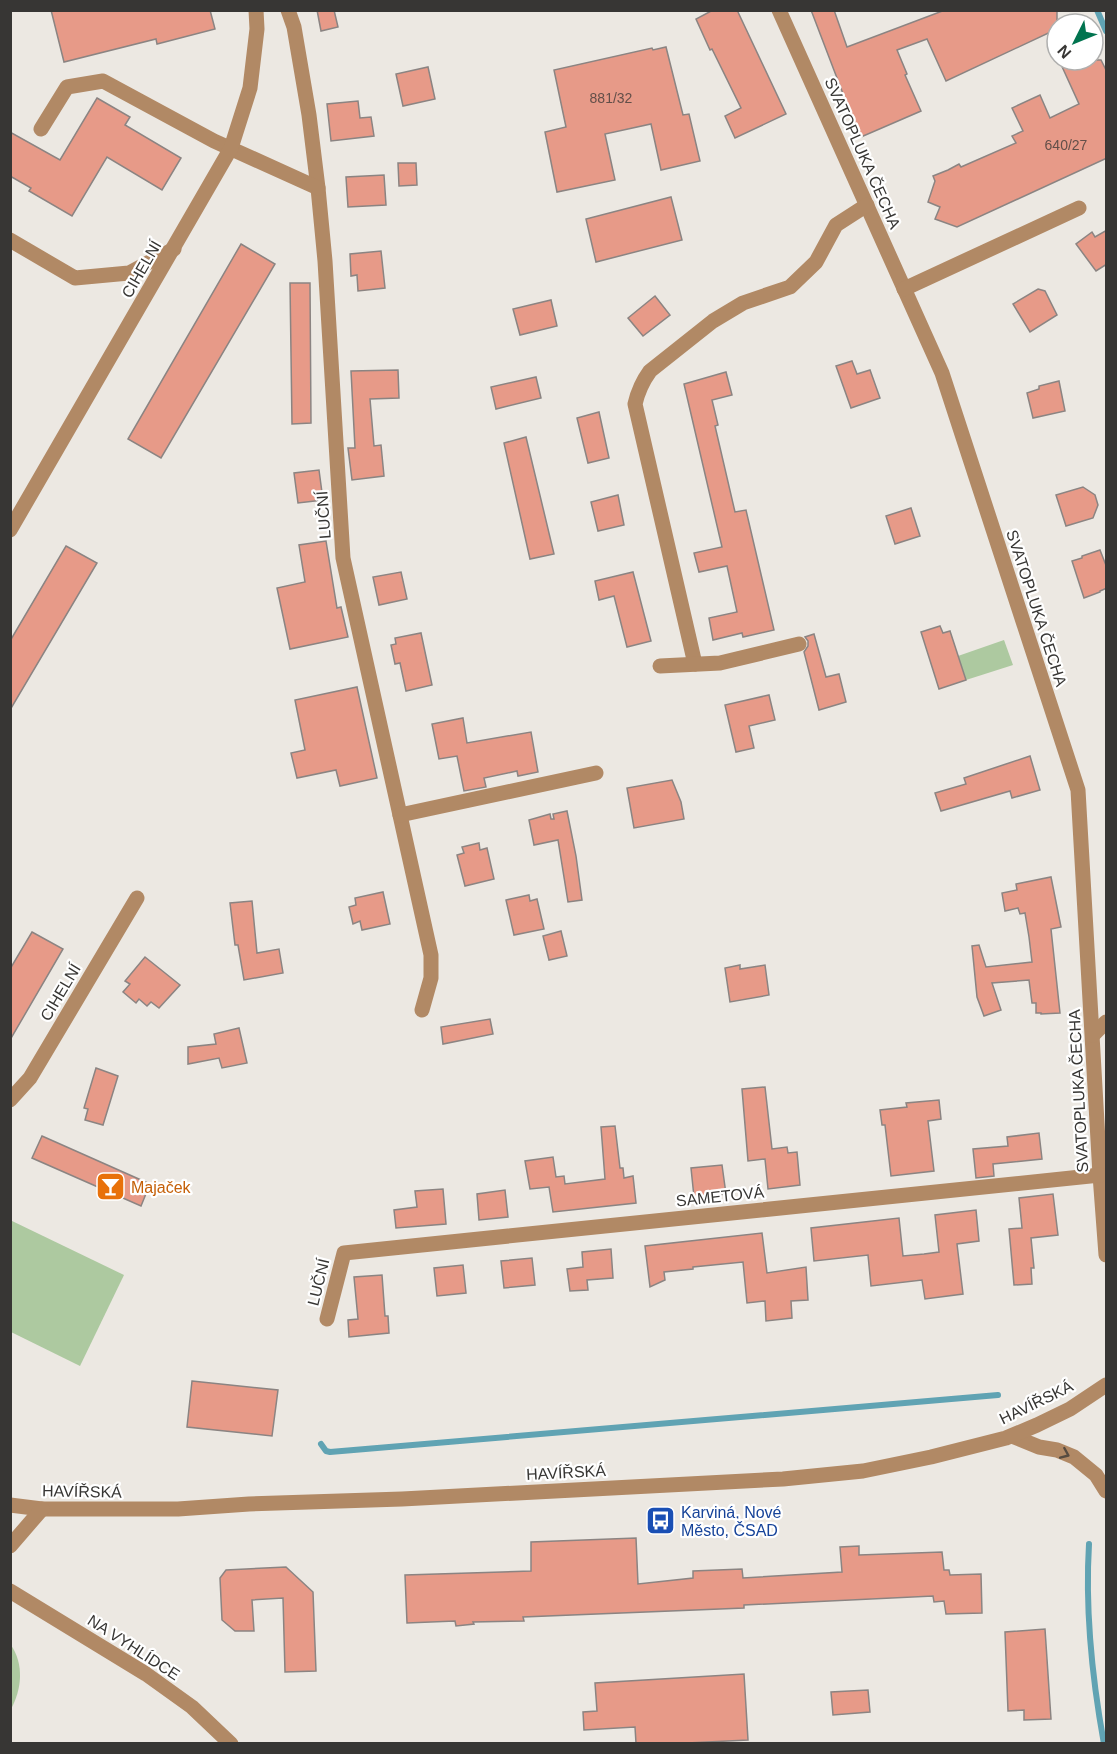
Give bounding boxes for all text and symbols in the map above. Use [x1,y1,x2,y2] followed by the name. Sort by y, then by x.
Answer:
[1045,12,1105,72] north arrow
[1054,42,1075,62] text: N
[822,75,905,232] street label: SVATOPLUKA ČECHA
[590,90,633,106] house number: 881/32
[1045,137,1088,153] house number: 640/27
[117,237,165,301] street label: CIHELNÍ
[312,490,334,540] street label: LUČNÍ
[1003,527,1071,689] street label: SVATOPLUKA ČECHA
[36,960,84,1024] street label: CIHELNÍ
[1065,1009,1091,1173] street label: SVATOPLUKA ČECHA
[94,1171,126,1203] bar icon: Majaček
[131,1179,192,1196] place label: Majaček
[675,1182,765,1210] street label: SAMETOVÁ
[303,1256,333,1307] street label: LUČNÍ
[996,1376,1076,1428] street label: HAVÍŘSKÁ
[1059,1447,1070,1459] one-way arrow
[526,1461,607,1483] street label: HAVÍŘSKÁ
[42,1481,122,1501] street label: HAVÍŘSKÁ
[681,1504,782,1539] place label: Karviná, Nové Město, ČSAD
[644,1505,676,1537] bus stop icon: Karviná, Nové Město, ČSAD
[85,1611,183,1683] street label: NA VYHLÍDCE

